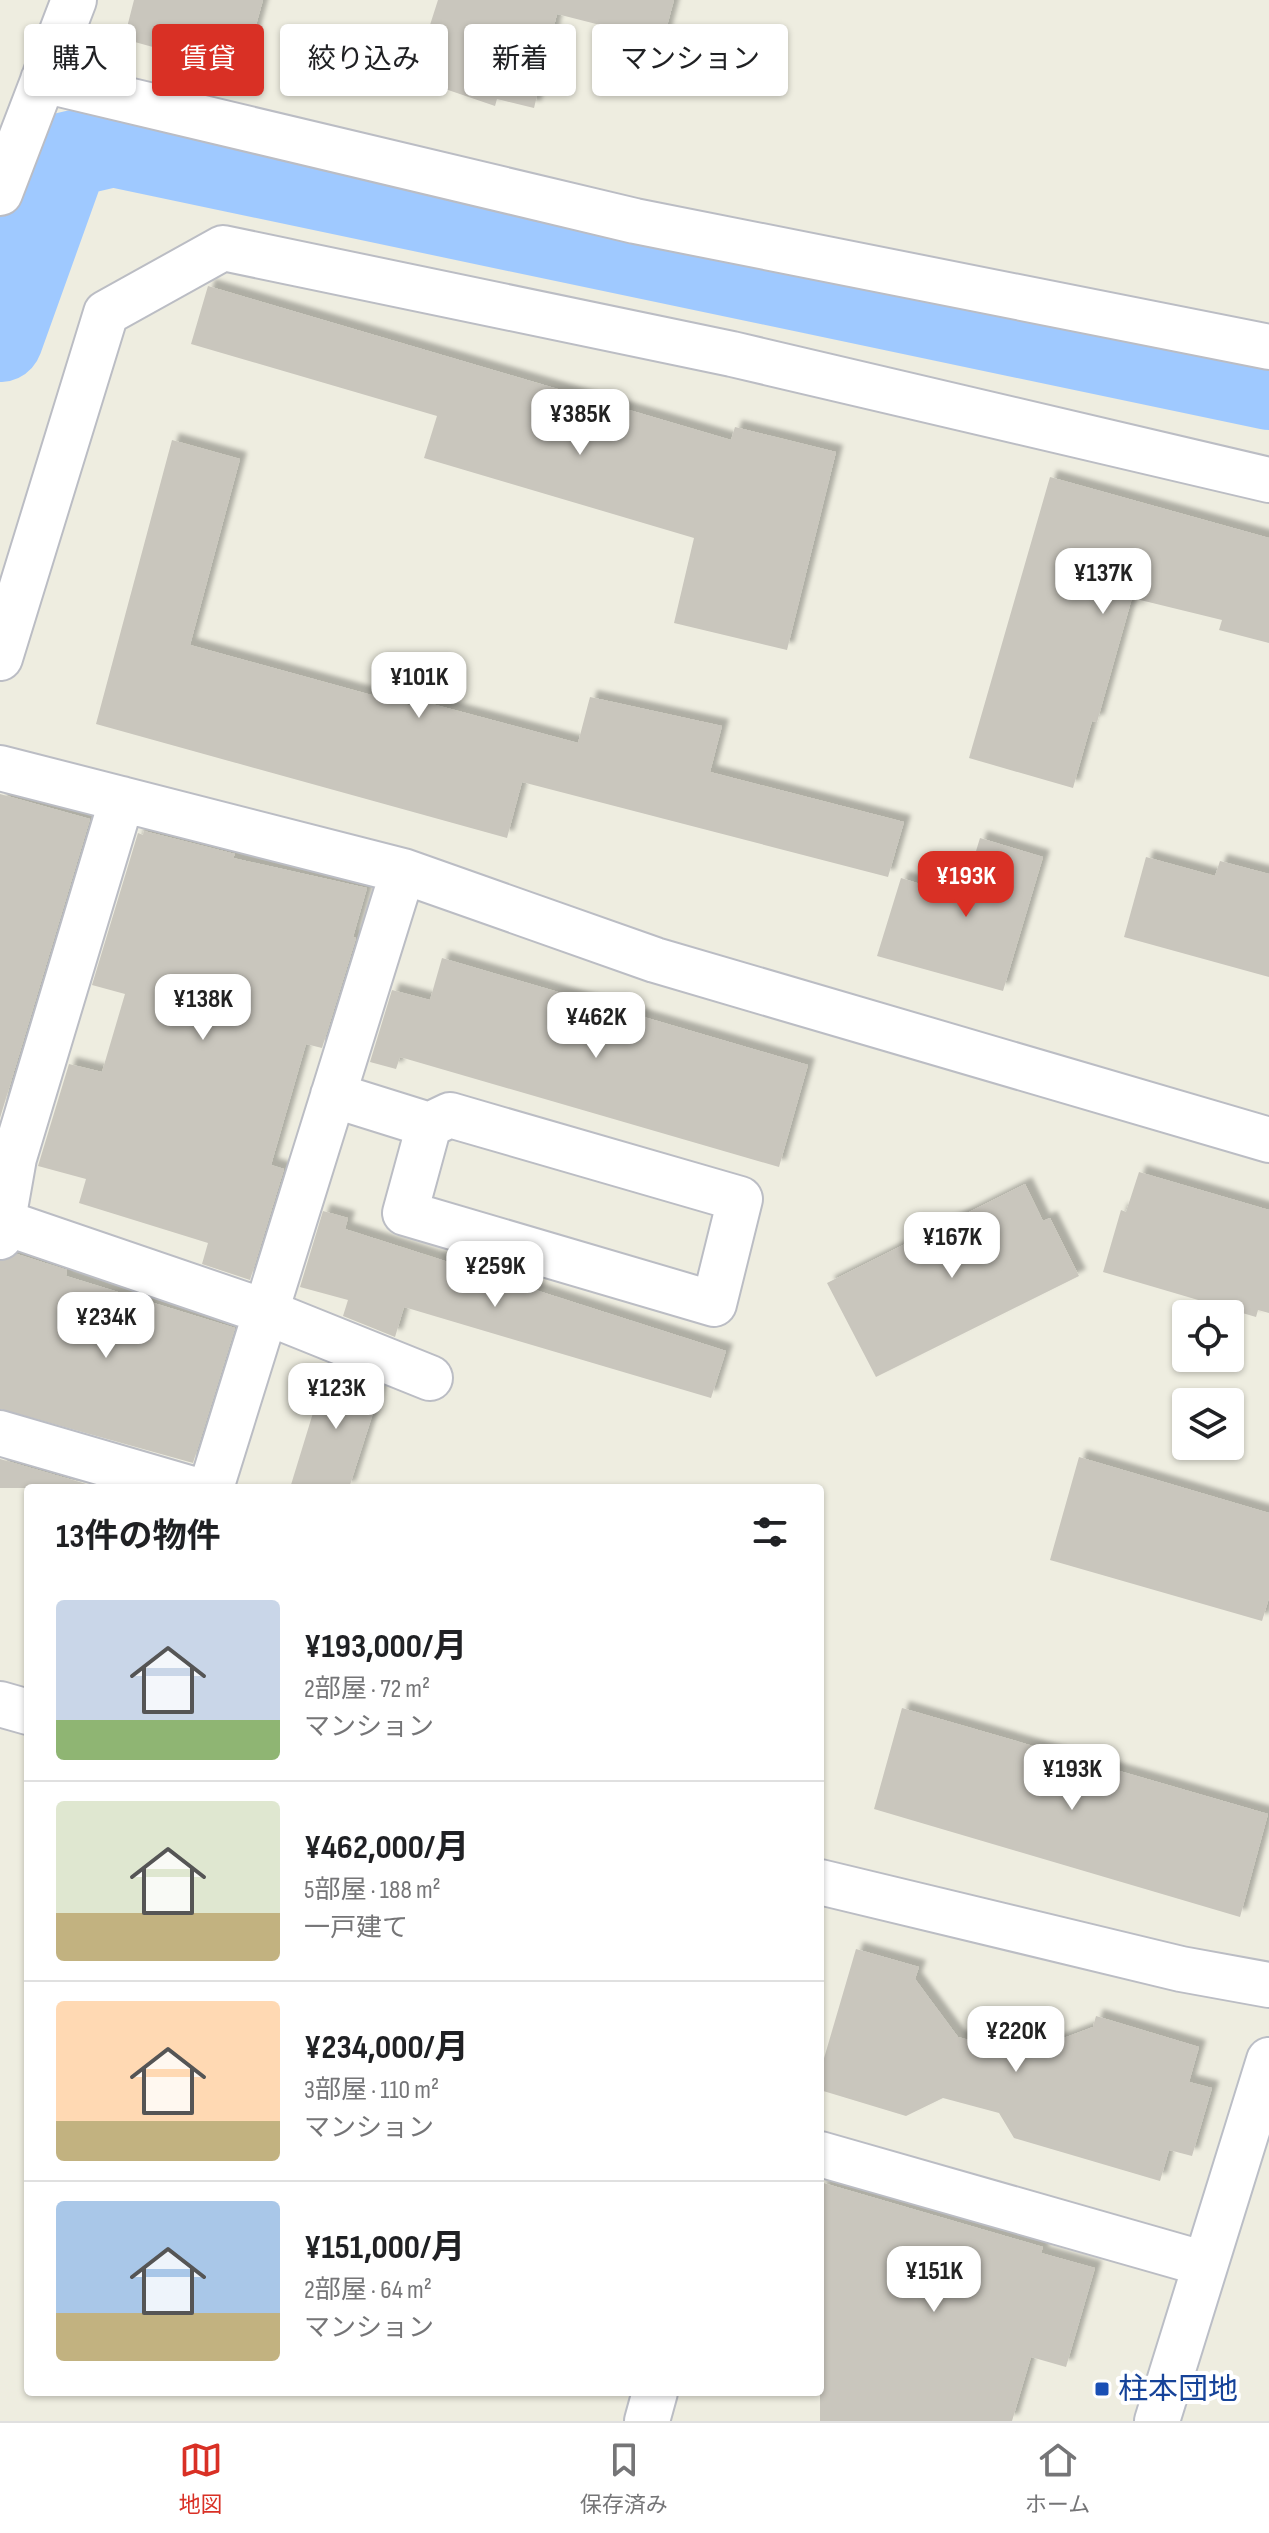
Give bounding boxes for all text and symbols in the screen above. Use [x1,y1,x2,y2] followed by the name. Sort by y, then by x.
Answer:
[24,24,136,96] chip: 購入
[152,24,264,96] chip: 賃貸
[280,24,448,96] chip: 絞り込み
[464,24,576,96] chip: 新着
[592,24,788,96] chip: マンション
[524,389,636,457] pin: ¥385K
[549,399,611,430] text: ¥385K
[1047,548,1159,616] pin: ¥137K
[1073,558,1133,589] text: ¥137K
[363,652,475,720] pin: ¥101K
[389,662,449,693] text: ¥101K
[910,851,1022,919] pin: ¥193K
[936,861,996,892] text: ¥193K
[147,974,259,1042] pin: ¥138K
[173,984,233,1015] text: ¥138K
[540,992,652,1060] pin: ¥462K
[565,1002,627,1033] text: ¥462K
[896,1212,1008,1280] pin: ¥167K
[922,1222,982,1253] text: ¥167K
[439,1241,551,1309] pin: ¥259K
[464,1251,526,1282] text: ¥259K
[50,1292,162,1360] pin: ¥234K
[1172,1300,1244,1460] map controls
[1172,1300,1244,1372] button: locate
[75,1302,137,1333] text: ¥234K
[280,1363,392,1431] pin: ¥123K
[306,1373,366,1404] text: ¥123K
[1172,1388,1244,1460] button: layers
[748,1510,792,1554] icon: filters
[56,1516,221,1557] text: 13件の物件
[304,1626,467,1667] text: ¥193,000/月
[120,1632,216,1728] icon: home
[304,1674,430,1705] text: 2部屋 · 72 m²
[304,1712,434,1743] text: マンション
[1016,1744,1128,1812] pin: ¥193K
[1042,1754,1102,1785] text: ¥193K
[304,1827,469,1868] text: ¥462,000/月
[120,1833,216,1929] icon: home
[304,1875,441,1906] text: 5部屋 · 188 m²
[304,1913,408,1944] text: 一戸建て
[960,2006,1072,2074] pin: ¥220K
[985,2016,1047,2047] text: ¥220K
[304,2027,469,2068] text: ¥234,000/月
[120,2033,216,2129] icon: home
[304,2075,439,2106] text: 3部屋 · 110 m²
[304,2113,434,2144] text: マンション
[304,2227,465,2268] text: ¥151,000/月
[120,2233,216,2329] icon: home
[878,2246,990,2314] pin: ¥151K
[905,2256,963,2287] text: ¥151K
[304,2275,432,2306] text: 2部屋 · 64 m²
[304,2313,434,2344] text: マンション
[1118,2372,1238,2408] place label: 柱本団地
[1093,2380,1111,2398] marker: 柱本団地
[179,2438,223,2519] tab: 地図
[580,2438,668,2519] tab: 保存済み
[1025,2438,1090,2519] tab: ホーム

